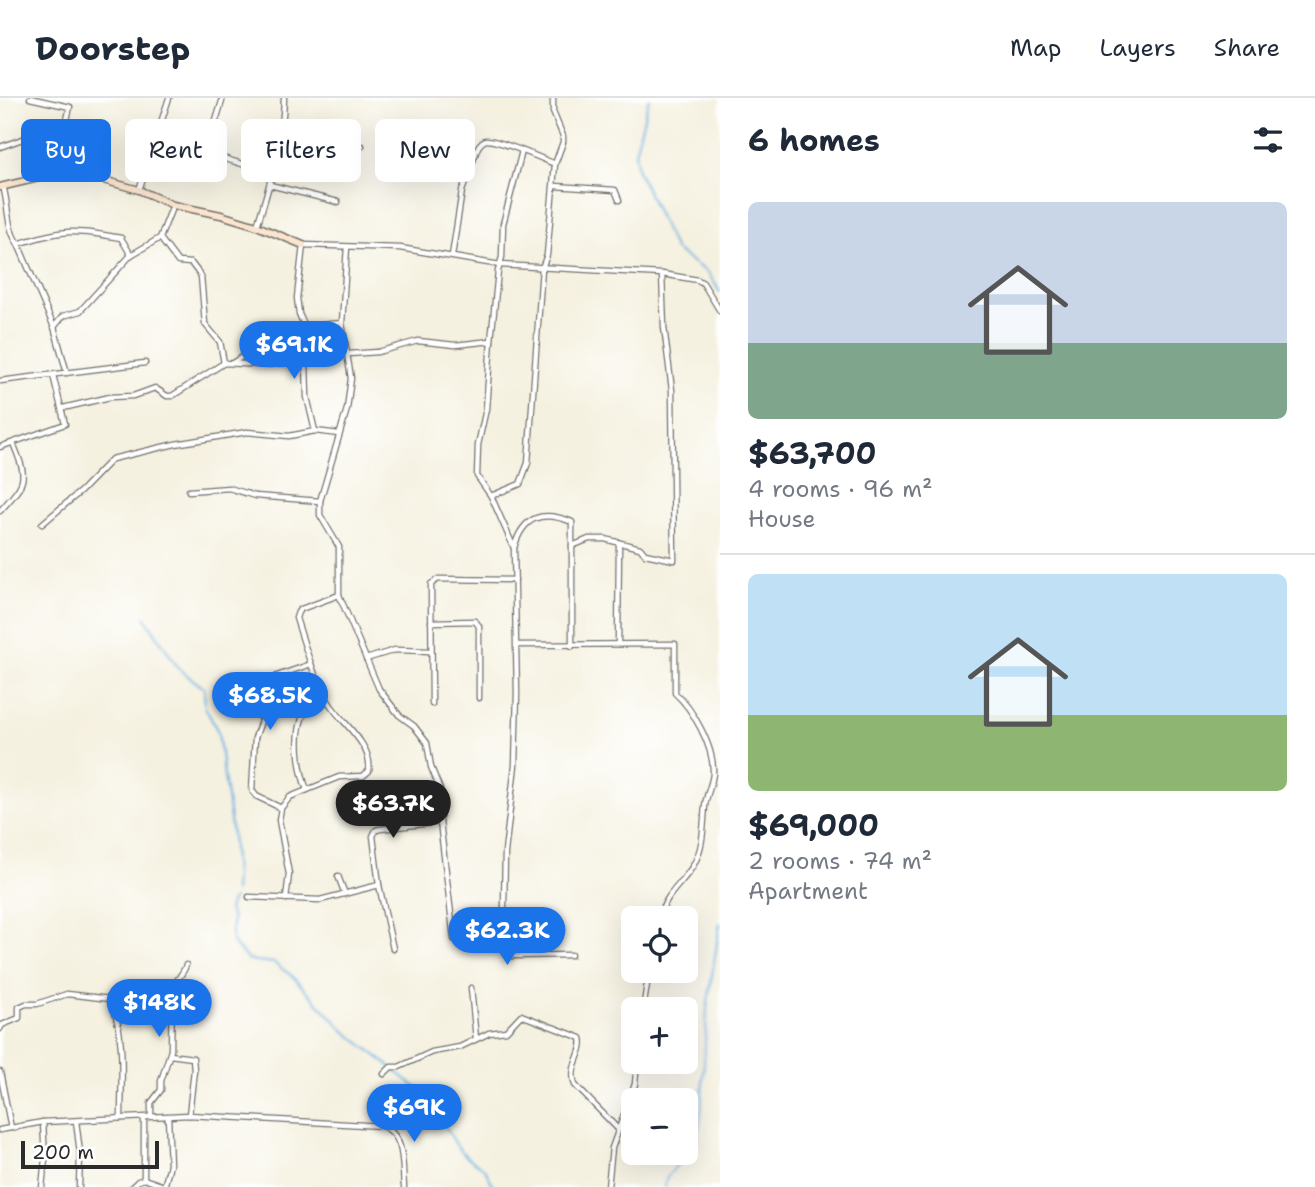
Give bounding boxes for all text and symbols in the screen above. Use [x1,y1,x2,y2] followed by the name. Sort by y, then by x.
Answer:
[35,26,190,71] text: Doorstep
[1010,32,1061,64] text: Map
[1099,32,1176,64] text: Layers
[1214,32,1280,64] text: Share
[21,119,111,182] chip: Buy
[125,119,227,182] chip: Rent
[241,119,361,182] chip: Filters
[375,119,475,182] chip: New
[748,120,880,161] text: 6 homes
[1249,121,1287,159] icon: filters
[955,247,1081,373] icon: home
[237,322,351,381] pin: $69.1K
[255,329,333,359] text: $69.1K
[748,433,877,474] text: $63,700
[748,474,933,504] text: 4 rooms · 96 m²
[748,504,816,534] text: House
[955,619,1081,745] icon: home
[213,672,327,732] pin: $68.5K
[228,680,312,710] text: $68.5K
[336,780,450,840] pin: $63.7K
[352,788,434,818] text: $63.7K
[748,805,879,846] text: $69,000
[748,846,932,876] text: 2 rooms · 74 m²
[748,876,868,906] text: Apartment
[621,906,698,1165] map controls
[621,906,698,983] button: locate
[450,908,564,967] pin: $62.3K
[464,915,550,945] text: $62.3K
[110,979,208,1039] pin: $148K
[123,987,195,1017] text: $148K
[621,997,698,1074] button: +
[373,1084,455,1144] pin: $69K
[621,1088,698,1165] button: −
[383,1092,445,1122] text: $69K
[21,1138,159,1170] scale bar
[32,1140,94,1165] text: 200 m

